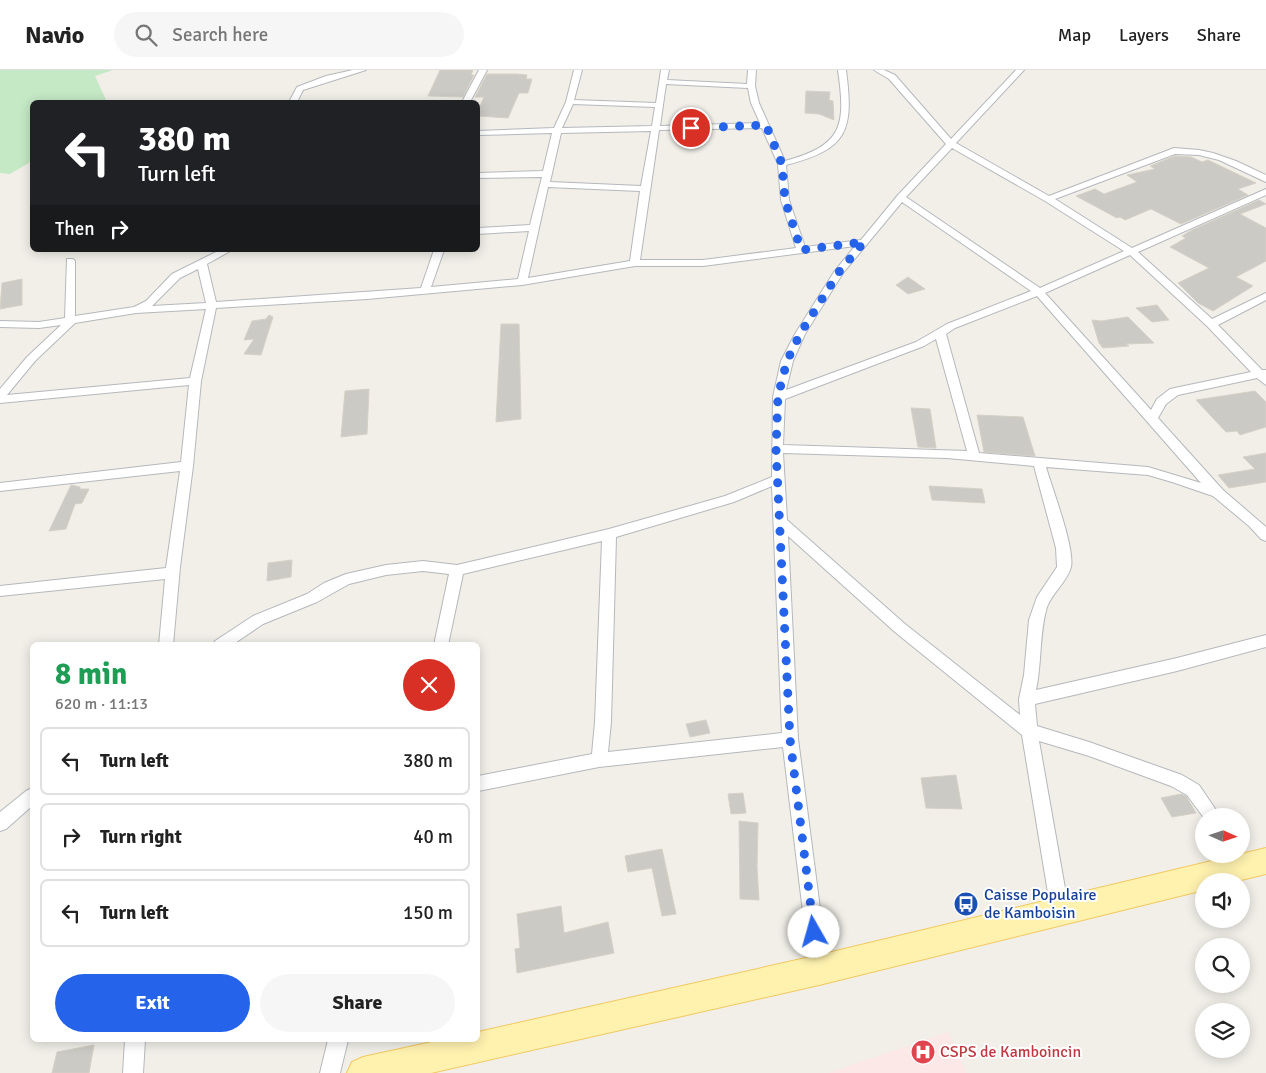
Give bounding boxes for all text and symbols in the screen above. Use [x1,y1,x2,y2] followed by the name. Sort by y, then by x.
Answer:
[114,12,464,57] search box
[25,20,84,50] text: Navio
[132,21,160,49] icon: search
[172,23,268,47] text: Search here
[1058,24,1091,46] text: Map
[1119,24,1169,46] text: Layers
[1197,24,1241,46] text: Share
[670,107,712,149] pin
[677,114,705,142] icon: arrive
[138,117,231,160] text: 380 m
[55,120,120,185] icon: left
[138,160,216,187] text: Turn left
[105,215,133,243] icon: right
[55,217,95,241] text: Then
[55,656,127,693] text: 8 min
[403,659,455,711] button: close
[55,694,148,714] text: 620 m · 11:13
[57,747,85,775] icon: left
[100,749,169,773] text: Turn left
[403,749,453,773] text: 380 m
[1195,808,1250,862] north arrow
[1195,808,1250,1058] map controls
[57,823,85,851] icon: right
[100,825,182,849] text: Turn right
[413,825,453,849] text: 40 m
[1195,873,1250,928] button: sound
[984,885,1097,923] place label: Caisse Populaire de Kamboisin
[953,891,979,917] bus stop icon: Caisse Populaire de Kamboisin
[57,899,85,927] icon: left
[100,901,169,925] text: Turn left
[403,901,453,925] text: 150 m
[787,905,839,957] position arrow
[1195,938,1250,993] button: search
[55,974,250,1032] button: Exit
[260,974,455,1032] button: Share
[1195,1003,1250,1058] button: layers
[910,1039,936,1065] hospital icon: CSPS de Kamboincin
[940,1042,1081,1062] place label: CSPS de Kamboincin

